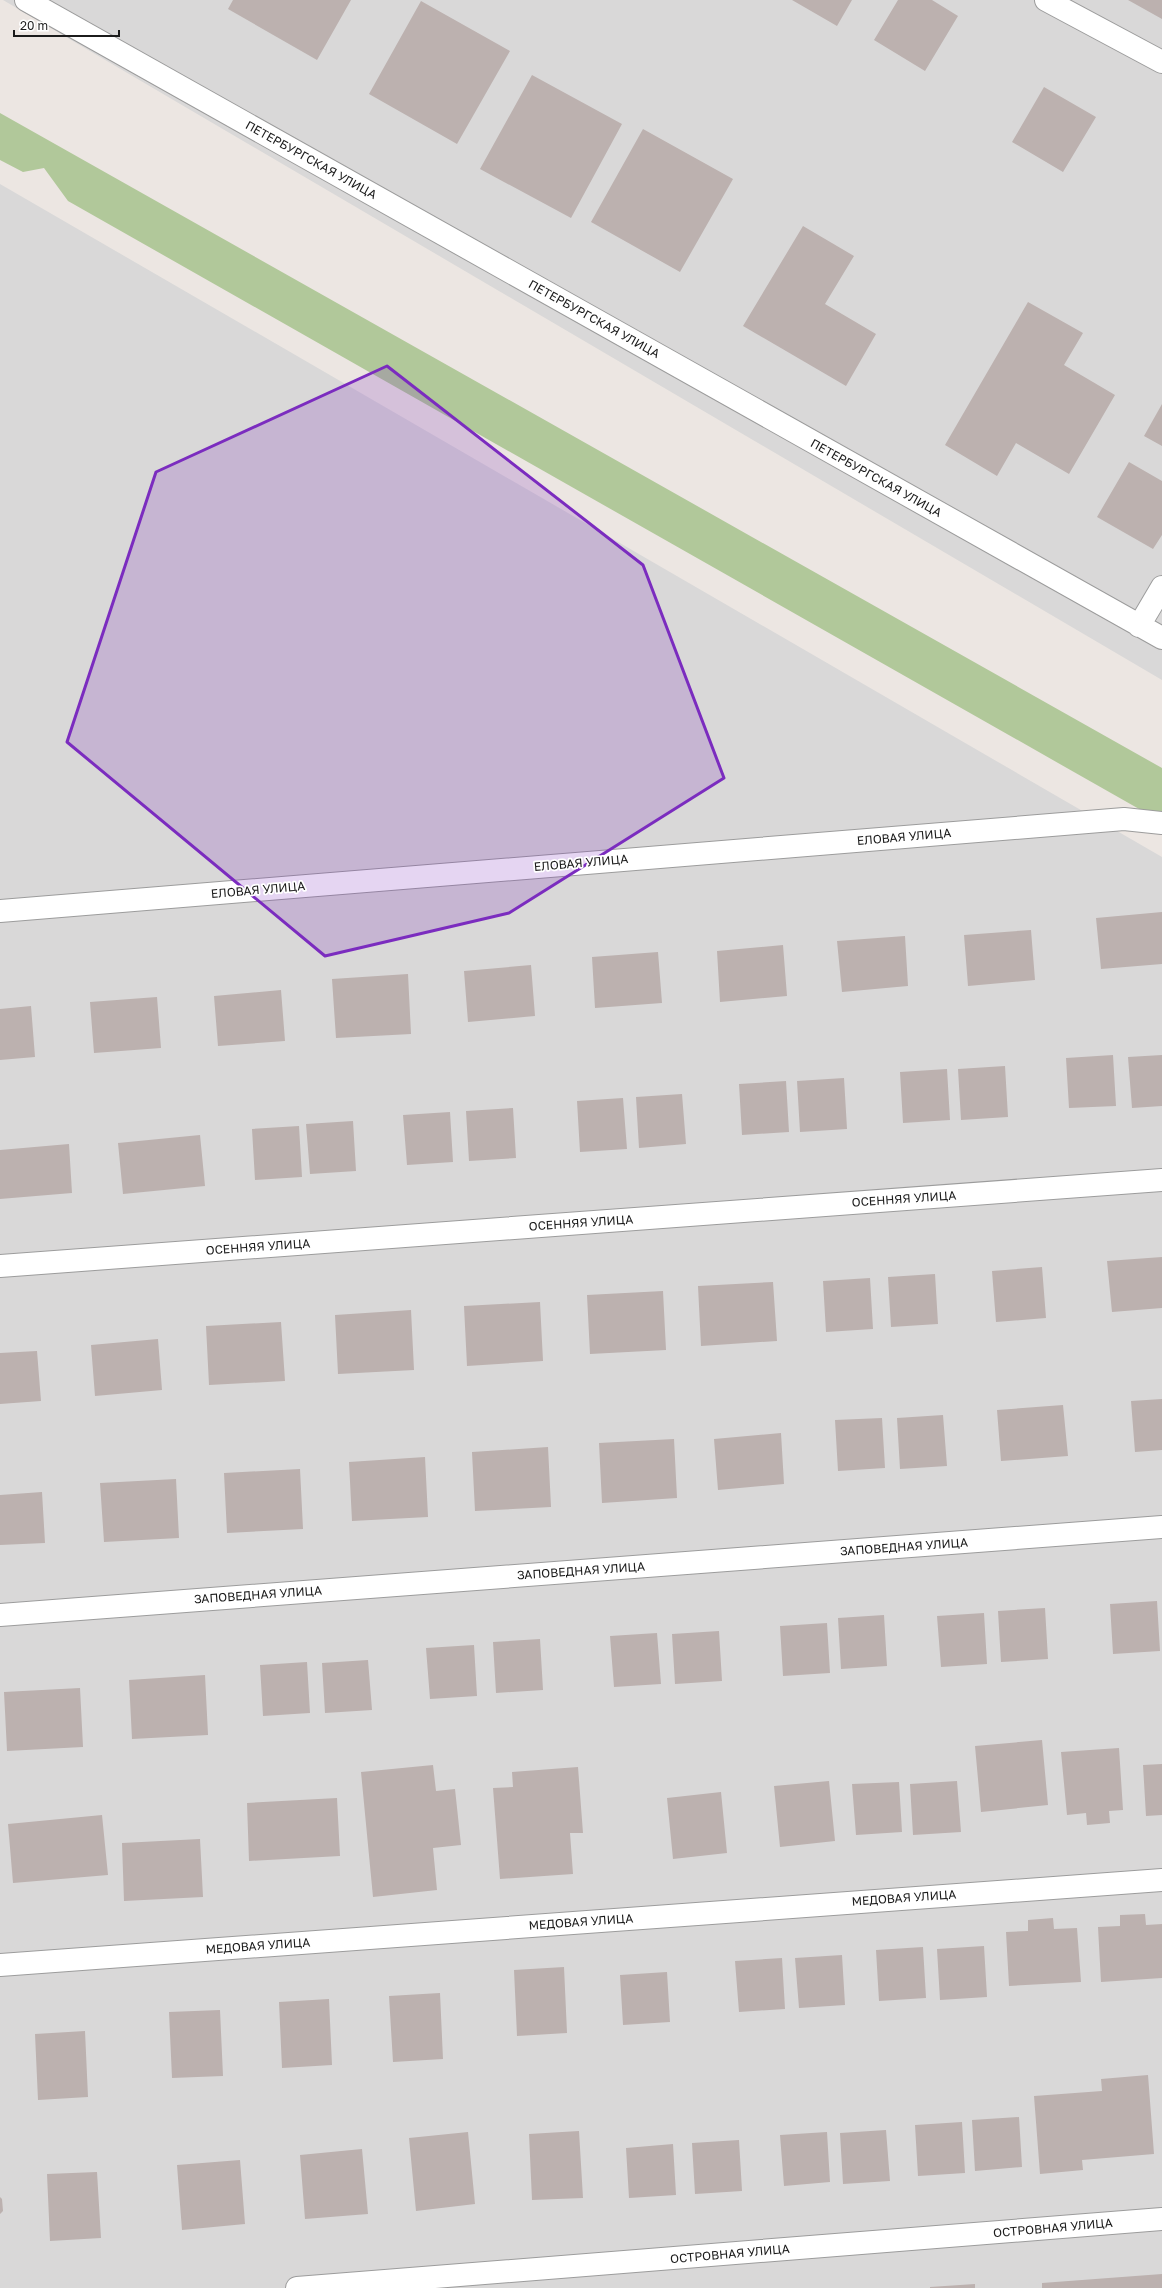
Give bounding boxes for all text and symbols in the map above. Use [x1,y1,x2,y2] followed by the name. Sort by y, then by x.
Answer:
[14,12,119,38] scale bar
[20,18,48,33] text: 20 m
[243,117,380,202] street label: ПЕТЕРБУРГСКАЯ УЛИЦА
[526,276,663,361] street label: ПЕТЕРБУРГСКАЯ УЛИЦА
[808,435,945,520] street label: ПЕТЕРБУРГСКАЯ УЛИЦА
[856,825,952,848] street label: ЕЛОВАЯ УЛИЦА
[533,851,629,874] street label: ЕЛОВАЯ УЛИЦА
[210,878,306,901] street label: ЕЛОВАЯ УЛИЦА
[851,1187,957,1210] street label: ОСЕННЯЯ УЛИЦА
[528,1211,634,1234] street label: ОСЕННЯЯ УЛИЦА
[205,1235,311,1258] street label: ОСЕННЯЯ УЛИЦА
[839,1535,969,1558] street label: ЗАПОВЕДНАЯ УЛИЦА
[516,1559,646,1582] street label: ЗАПОВЕДНАЯ УЛИЦА
[193,1583,323,1606] street label: ЗАПОВЕДНАЯ УЛИЦА
[851,1886,957,1909] street label: МЕДОВАЯ УЛИЦА
[528,1910,634,1933] street label: МЕДОВАЯ УЛИЦА
[205,1934,311,1957] street label: МЕДОВАЯ УЛИЦА
[993,2215,1113,2240] street label: ОСТРОВНАЯ УЛИЦА
[670,2241,790,2266] street label: ОСТРОВНАЯ УЛИЦА

